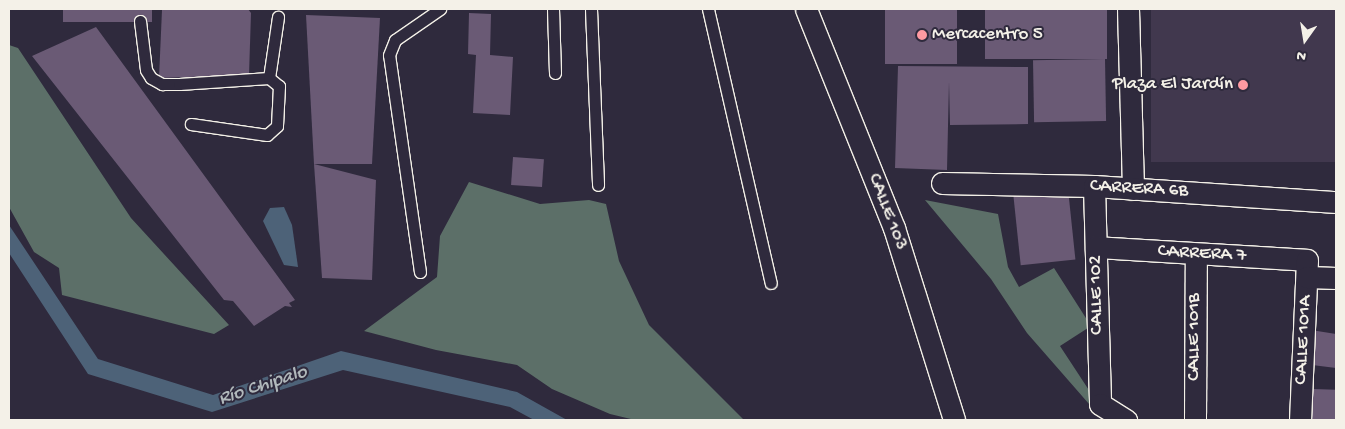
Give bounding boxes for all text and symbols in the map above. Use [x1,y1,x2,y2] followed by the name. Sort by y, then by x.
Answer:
[1280,15,1330,65] north arrow
[932,24,1043,46] place label: Mercacentro 5
[916,29,928,41] marker: Mercacentro 5
[1295,46,1308,64] text: N
[1112,74,1233,96] place label: Plaza El Jardín
[1237,79,1249,91] marker: Plaza El Jardín
[862,171,912,253] street label: CALLE 103
[1089,175,1189,203] street label: CARRERA 6B
[1157,240,1247,268] street label: CARRERA 7
[1085,255,1109,335] street label: CALLE 102
[1184,293,1206,381] street label: CALLE 101B
[1290,295,1318,385] street label: CALLE 101A
[216,360,310,412] water label: Río Chipalo

